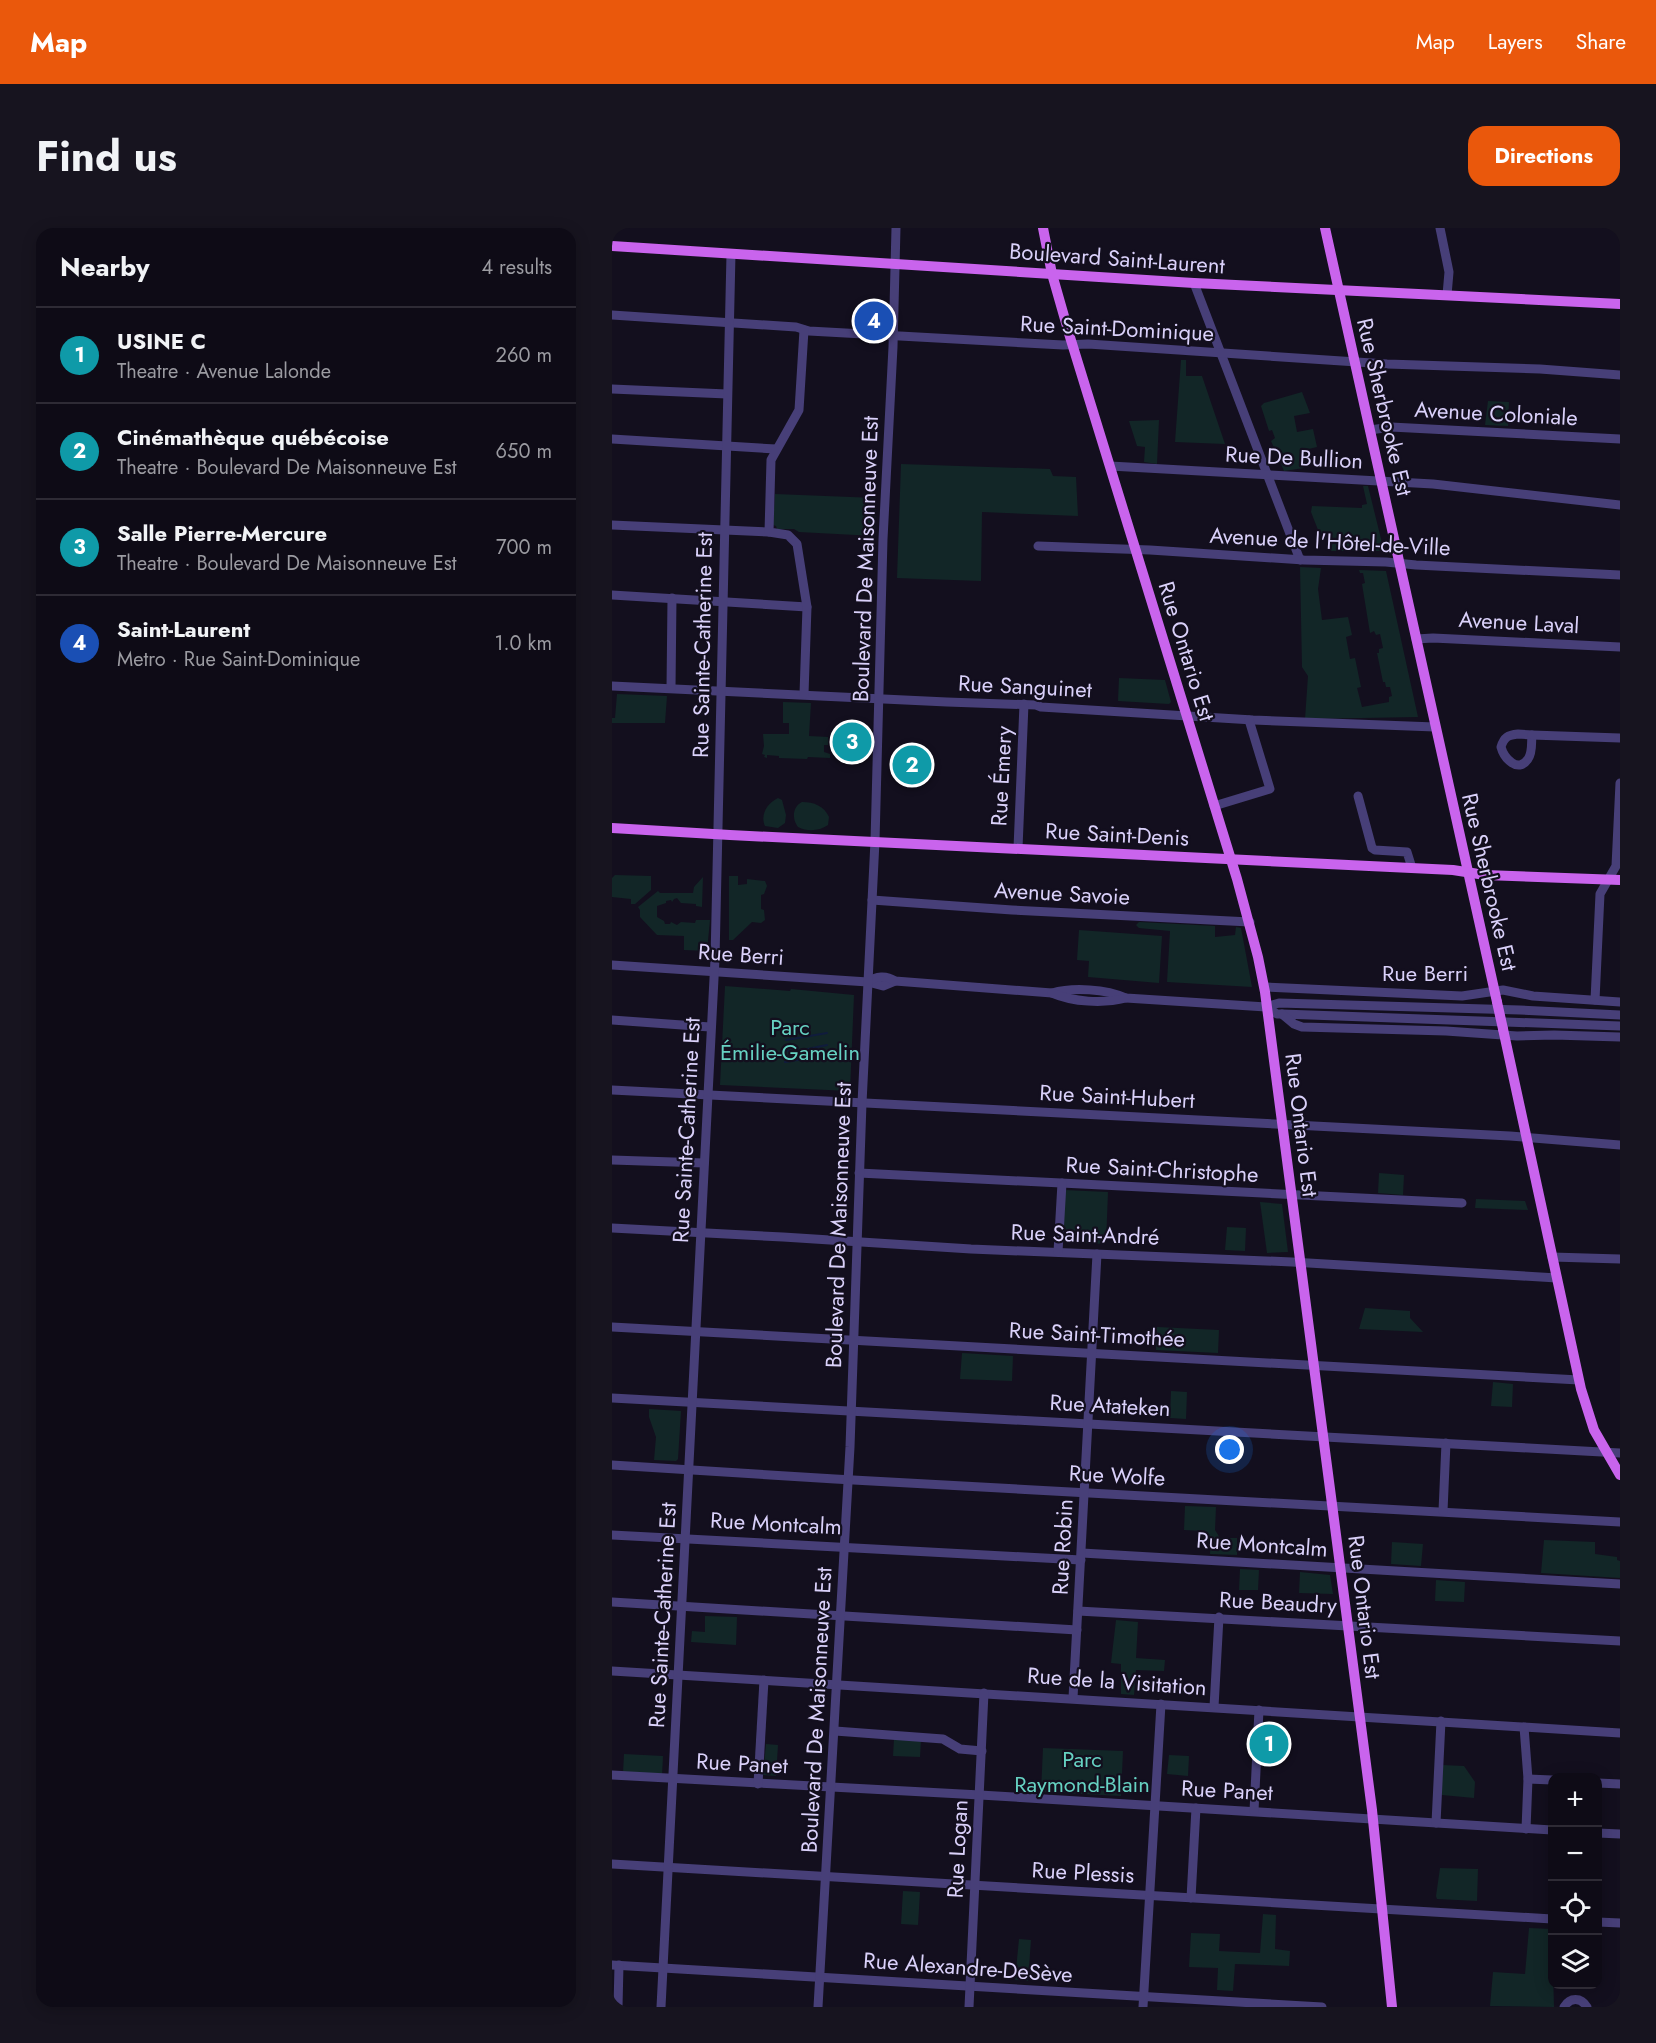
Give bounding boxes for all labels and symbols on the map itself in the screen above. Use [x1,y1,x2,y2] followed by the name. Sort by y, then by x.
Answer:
[1008,235,1227,282] street label: Boulevard Saint-Laurent
[854,298,894,344] pin: 4
[1019,307,1215,349] street label: Rue Saint-Dominique
[1349,315,1421,500] street label: Rue Sherbrooke Est
[1414,393,1578,433] street label: Avenue Coloniale
[844,415,886,703] street label: Boulevard De Maisonneuve Est
[1224,437,1364,477] street label: Rue De Bullion
[1209,519,1451,563] street label: Avenue de l'Hôtel-de-Ville
[684,531,720,758] street label: Rue Sainte-Catherine Est
[1151,577,1224,726] street label: Rue Ontario Est
[1458,603,1580,641] street label: Avenue Laval
[957,667,1093,706] street label: Rue Sanguinet
[832,720,872,764] pin: 3
[982,725,1020,827] street label: Rue Émery
[892,742,932,788] pin: 2
[1454,790,1526,975] street label: Rue Sherbrooke Est
[1044,814,1190,854] street label: Rue Saint-Denis
[993,873,1131,913] street label: Avenue Savoie
[697,935,785,973] street label: Rue Berri
[1382,957,1468,989] street label: Rue Berri
[720,1011,860,1068] park label: Parc Émilie-Gamelin
[664,1016,708,1244] street label: Rue Sainte-Catherine Est
[1277,1051,1327,1199] street label: Rue Ontario Est
[1038,1076,1196,1116] street label: Rue Saint-Hubert
[817,1081,859,1369] street label: Boulevard De Maisonneuve Est
[1065,1148,1259,1190] street label: Rue Saint-Christophe
[1010,1215,1160,1253] street label: Rue Saint-André
[1008,1313,1186,1355] street label: Rue Saint-Timothée
[1049,1386,1171,1424] street label: Rue Atateken
[1215,1435,1244,1464] your location
[1068,1456,1166,1494] street label: Rue Wolfe
[1044,1498,1080,1596] street label: Rue Robin
[640,1501,684,1729] street label: Rue Sainte-Catherine Est
[709,1504,843,1542] street label: Rue Montcalm
[1195,1523,1329,1565] street label: Rue Montcalm
[1340,1533,1390,1681] street label: Rue Ontario Est
[793,1566,840,1854] street label: Boulevard De Maisonneuve Est
[1218,1583,1338,1621] street label: Rue Beaudry
[1026,1659,1208,1703] street label: Rue de la Visitation
[1250,1722,1288,1766] pin: 1
[1014,1743,1150,1800] park label: Parc Raymond-Blain
[695,1745,789,1781] street label: Rue Panet
[1180,1772,1274,1808] street label: Rue Panet
[938,1799,976,1899] street label: Rue Logan
[1031,1853,1135,1891] street label: Rue Plessis
[862,1944,1074,1990] street label: Rue Alexandre-DeSève

